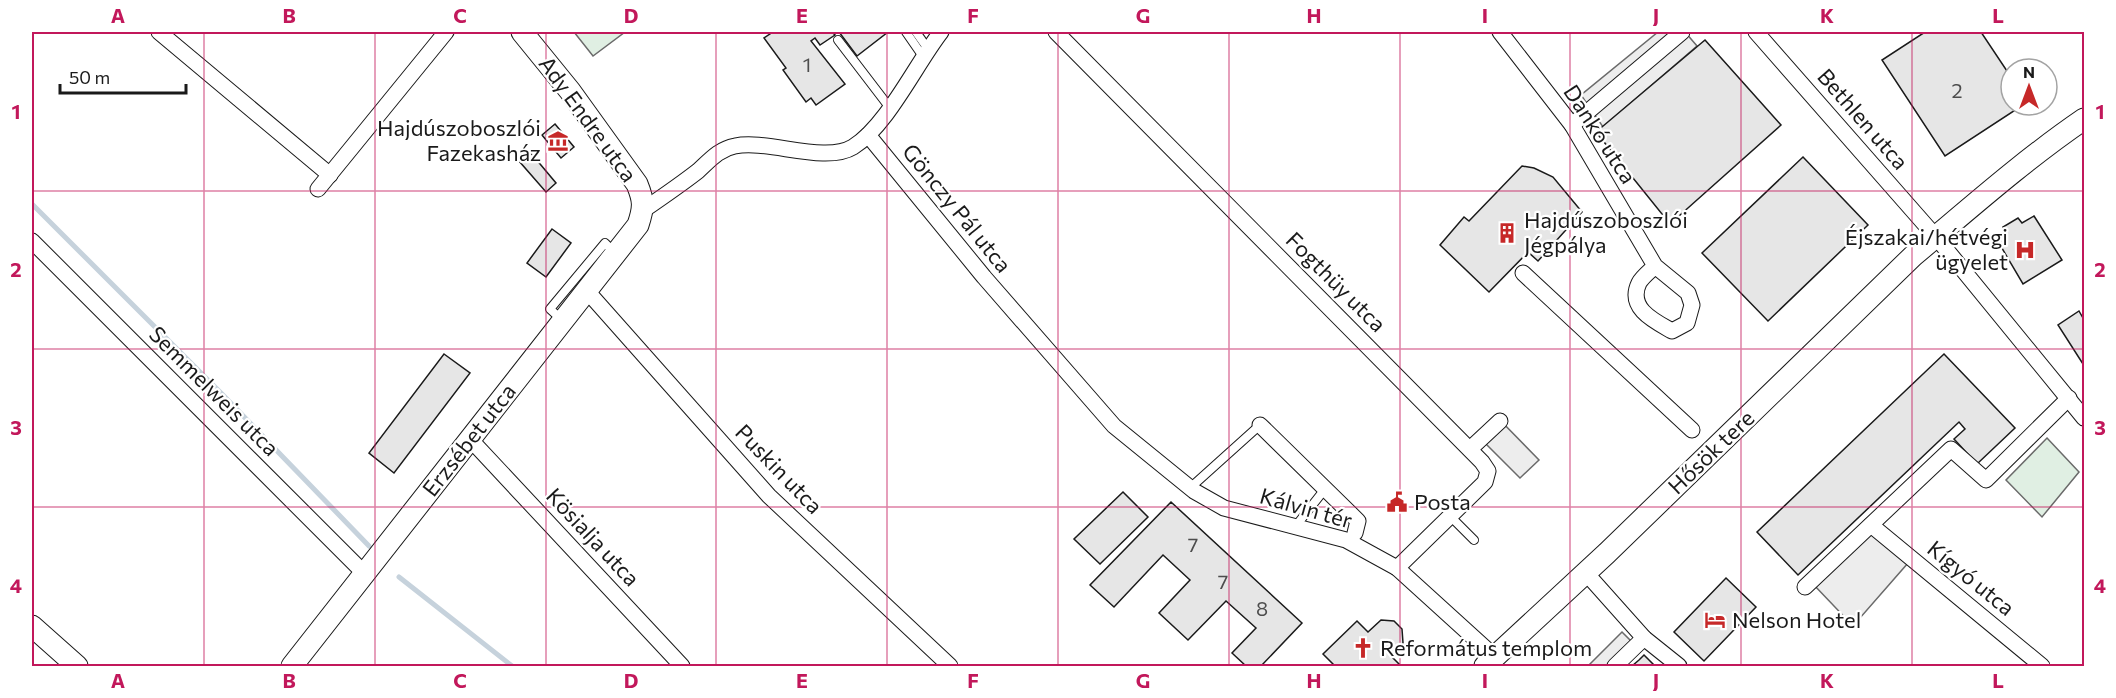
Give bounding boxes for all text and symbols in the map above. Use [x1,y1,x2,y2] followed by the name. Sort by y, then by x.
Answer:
[111,3,125,27] text: A
[282,3,296,27] text: B
[453,3,467,27] text: C
[624,3,638,27] text: D
[796,3,808,27] text: E
[967,3,979,27] text: F
[1136,3,1150,27] text: G
[1307,3,1322,27] text: H
[1482,3,1488,27] text: I
[1653,3,1659,27] text: J
[1820,3,1834,27] text: K
[1992,3,2004,27] text: L
[534,50,643,187] street label: Ady Endre utca
[803,52,811,76] house number: 1
[60,57,186,95] scale bar
[1999,57,2059,117] north arrow
[2023,62,2035,81] text: N
[1812,63,1915,175] street label: Bethlen utca
[69,66,110,88] text: 50 m
[1951,78,1963,102] house number: 2
[1558,79,1642,188] street label: Dankó utca
[11,99,21,123] text: 1
[2095,99,2105,123] text: 1
[377,114,541,166] place label: Hajdúszoboszlói Fazekasház
[546,129,570,153] museum icon: Hajdúszoboszlói Fazekasház
[897,138,1018,278] street label: Gönczy Pál utca
[1524,206,1688,258] place label: Hajdúszoboszlói Jégpálya
[1495,221,1519,245] building icon: Hajdúszoboszlói Jégpálya
[1845,223,2008,275] place label: Éjszakai/hétvégi ügyelet
[1281,226,1392,337] street label: Fogthüy utca
[2013,238,2037,262] hospital icon: Éjszakai/hétvégi ügyelet
[10,257,22,281] text: 2
[2094,257,2106,281] text: 2
[144,320,285,461] street label: Semmelweis utca
[416,378,521,501] street label: Erzsébet utca
[1662,404,1759,499] street label: Hősök tere
[10,415,22,439] text: 3
[2094,415,2106,439] text: 3
[730,418,829,519] street label: Puskin utca
[1257,481,1356,534] street label: Kálvin tér
[541,482,646,591] street label: Kösialja utca
[1414,488,1471,515] place label: Posta
[1385,490,1409,514] public building icon: Posta
[1188,532,1198,556] house number: 7
[1922,534,2020,621] street label: Kígyó utca
[1218,569,1228,593] house number: 7
[10,573,22,597] text: 4
[2094,573,2106,597] text: 4
[1256,596,1268,620] house number: 8
[1732,606,1861,633] place label: Nelson Hotel
[1703,608,1727,632] hotel icon: Nelson Hotel
[1380,634,1592,661] place label: Református templom
[1351,636,1375,660] church icon: Református templom
[111,668,125,692] text: A
[282,668,296,692] text: B
[453,668,467,692] text: C
[624,668,638,692] text: D
[796,668,808,692] text: E
[967,668,979,692] text: F
[1136,668,1150,692] text: G
[1307,668,1322,692] text: H
[1482,668,1488,692] text: I
[1653,668,1659,692] text: J
[1820,668,1834,692] text: K
[1992,668,2004,692] text: L

